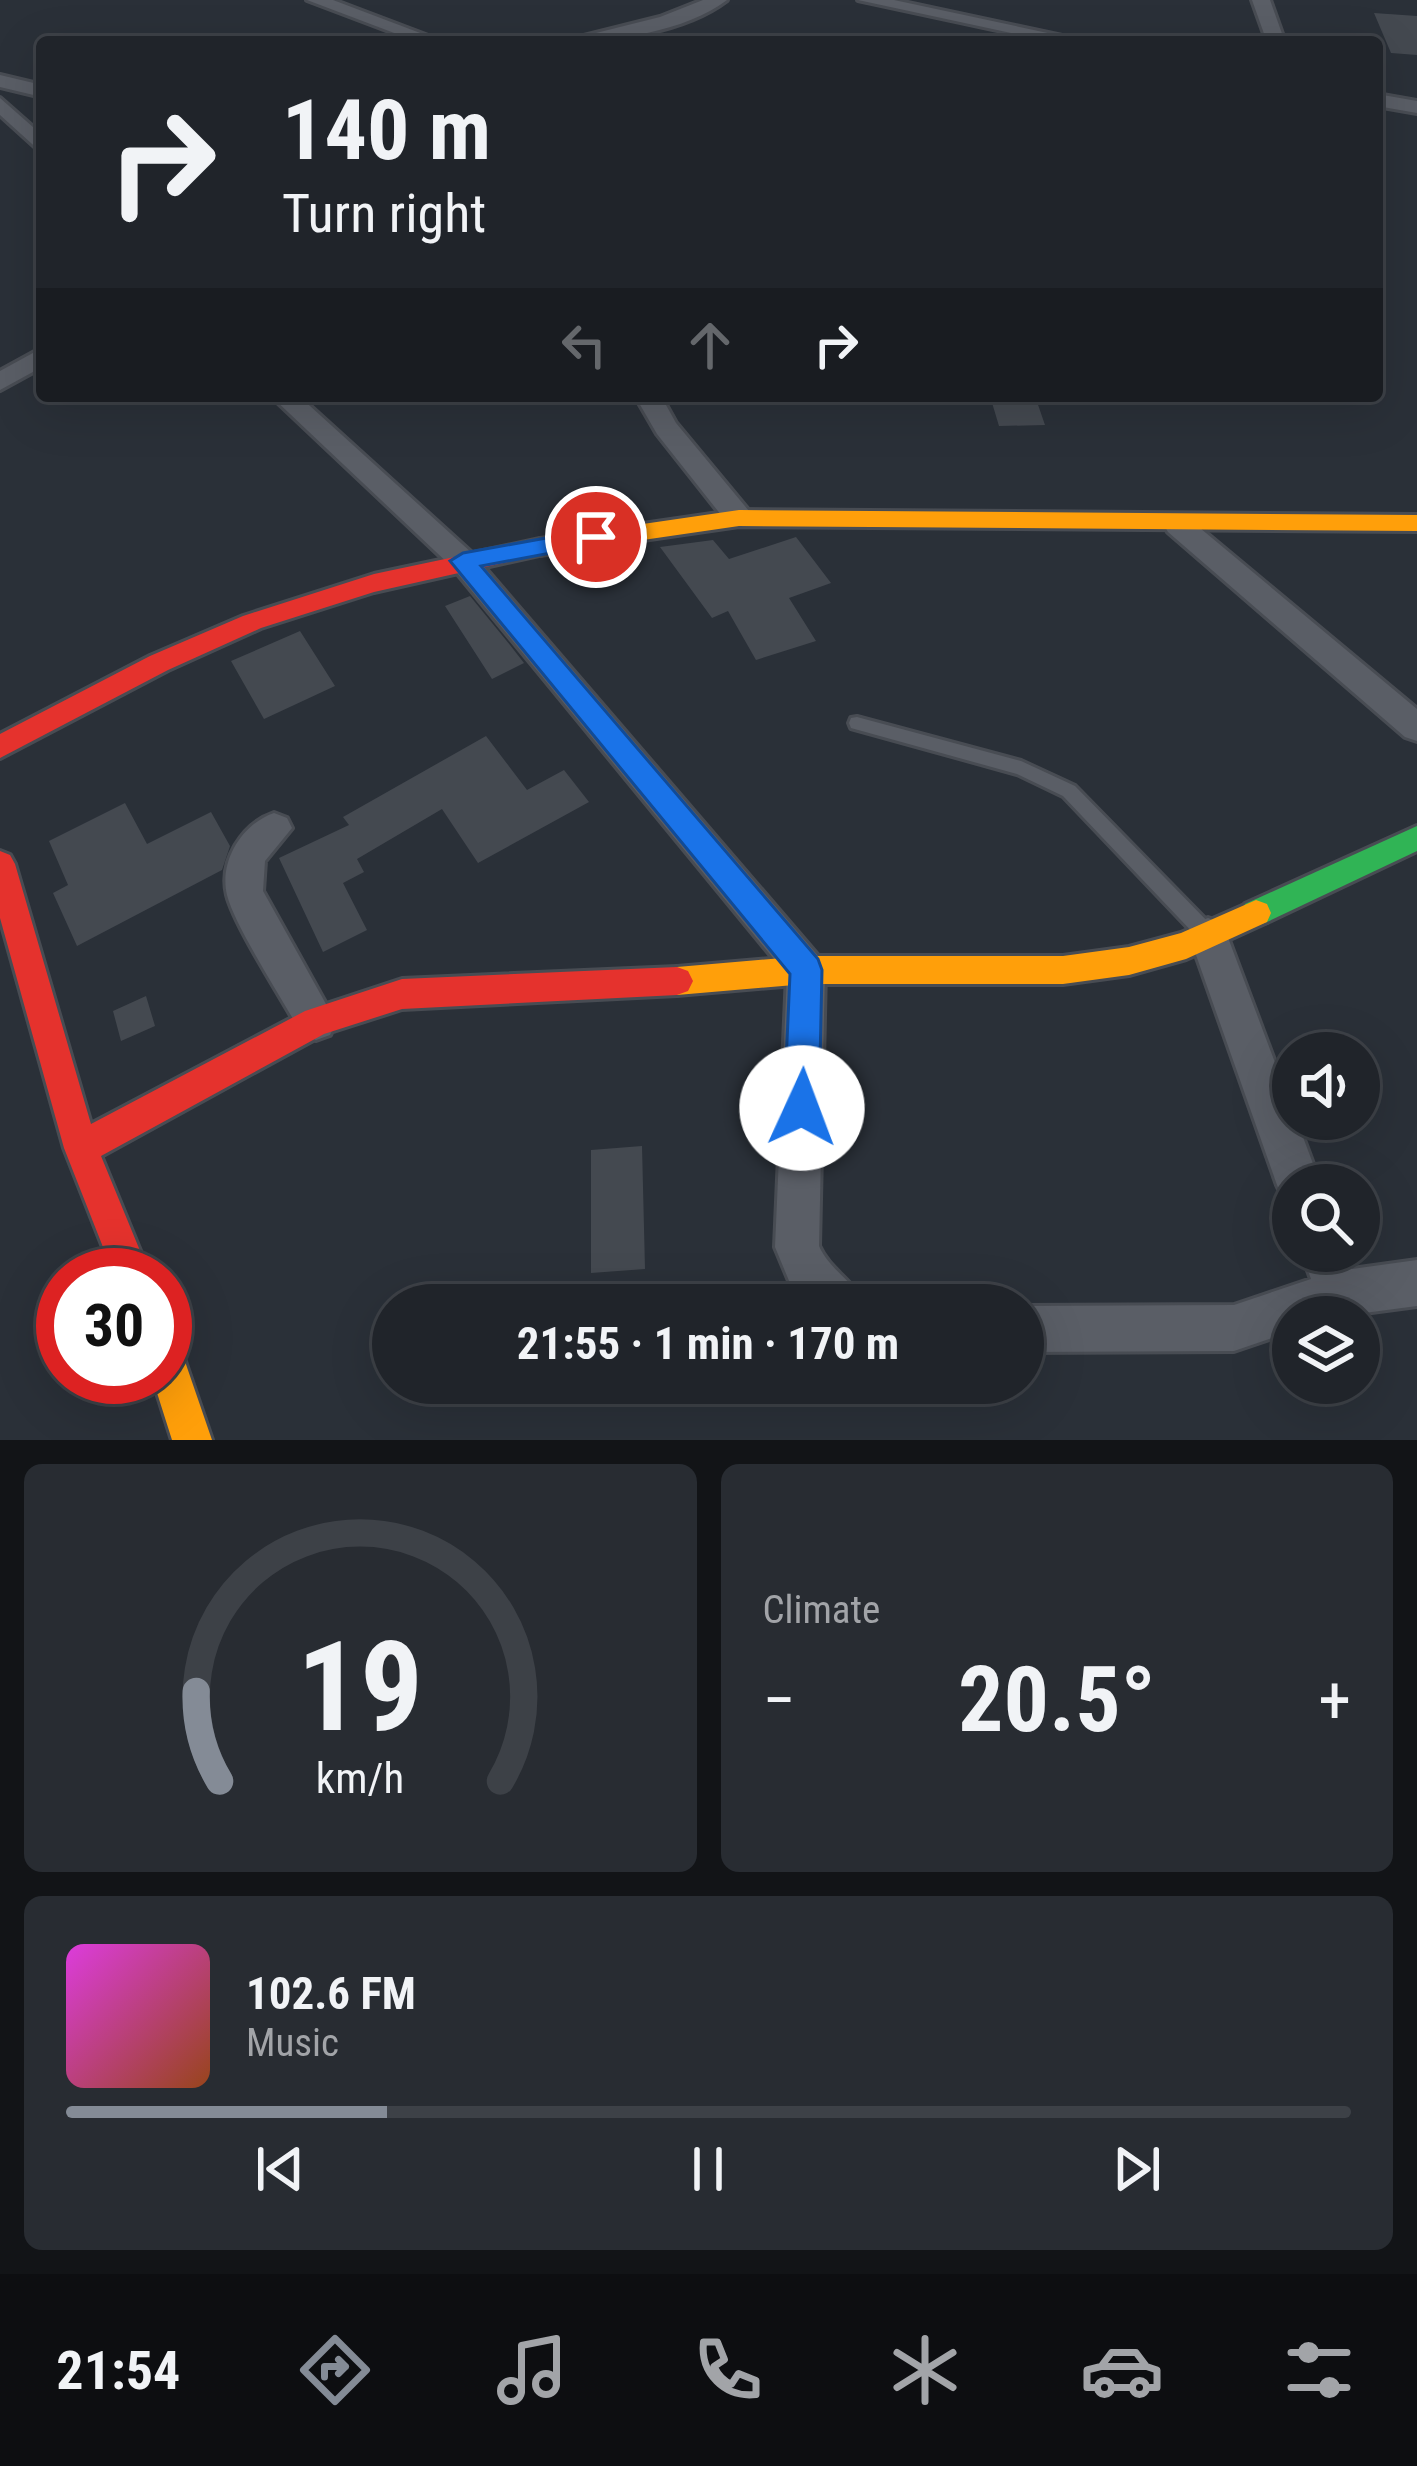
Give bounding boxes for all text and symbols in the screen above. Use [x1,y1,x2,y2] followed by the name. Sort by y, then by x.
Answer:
[282,81,491,180] text: 140 m
[84,84,240,240] icon: right
[282,182,486,245] text: Turn right
[551,312,617,378] icon: left
[677,312,743,378] icon: ahead
[803,312,869,378] icon: right
[545,486,647,588] pin
[563,504,629,570] icon: arrive
[1272,1032,1380,1404] map controls
[1272,1032,1380,1140] button: sound
[739,1045,865,1171] position arrow
[1272,1164,1380,1272] button: search
[36,1248,192,1404] speed limit sign: 30
[1272,1296,1380,1404] button: layers
[517,1317,899,1370] text: 21:55 · 1 min · 170 m
[763,1587,880,1633] text: Climate
[297,1614,423,1760] text: 19
[958,1648,1156,1753] text: 20.5°
[763,1662,796,1739] text: −
[1318,1662,1351,1739] text: +
[316,1753,404,1803] text: km/h
[246,1967,416,2020] text: 102.6 FM
[246,2020,339,2066] text: Music
[247,2136,313,2202] icon: previous
[675,2136,741,2202] icon: pause
[1104,2136,1170,2202] icon: next
[293,2328,377,2412] icon: directions
[490,2328,574,2412] icon: music
[686,2328,770,2412] icon: phone
[883,2328,967,2412] icon: climate
[1080,2328,1164,2412] icon: car
[1277,2328,1361,2412] icon: filters
[56,2339,180,2402] text: 21:54

